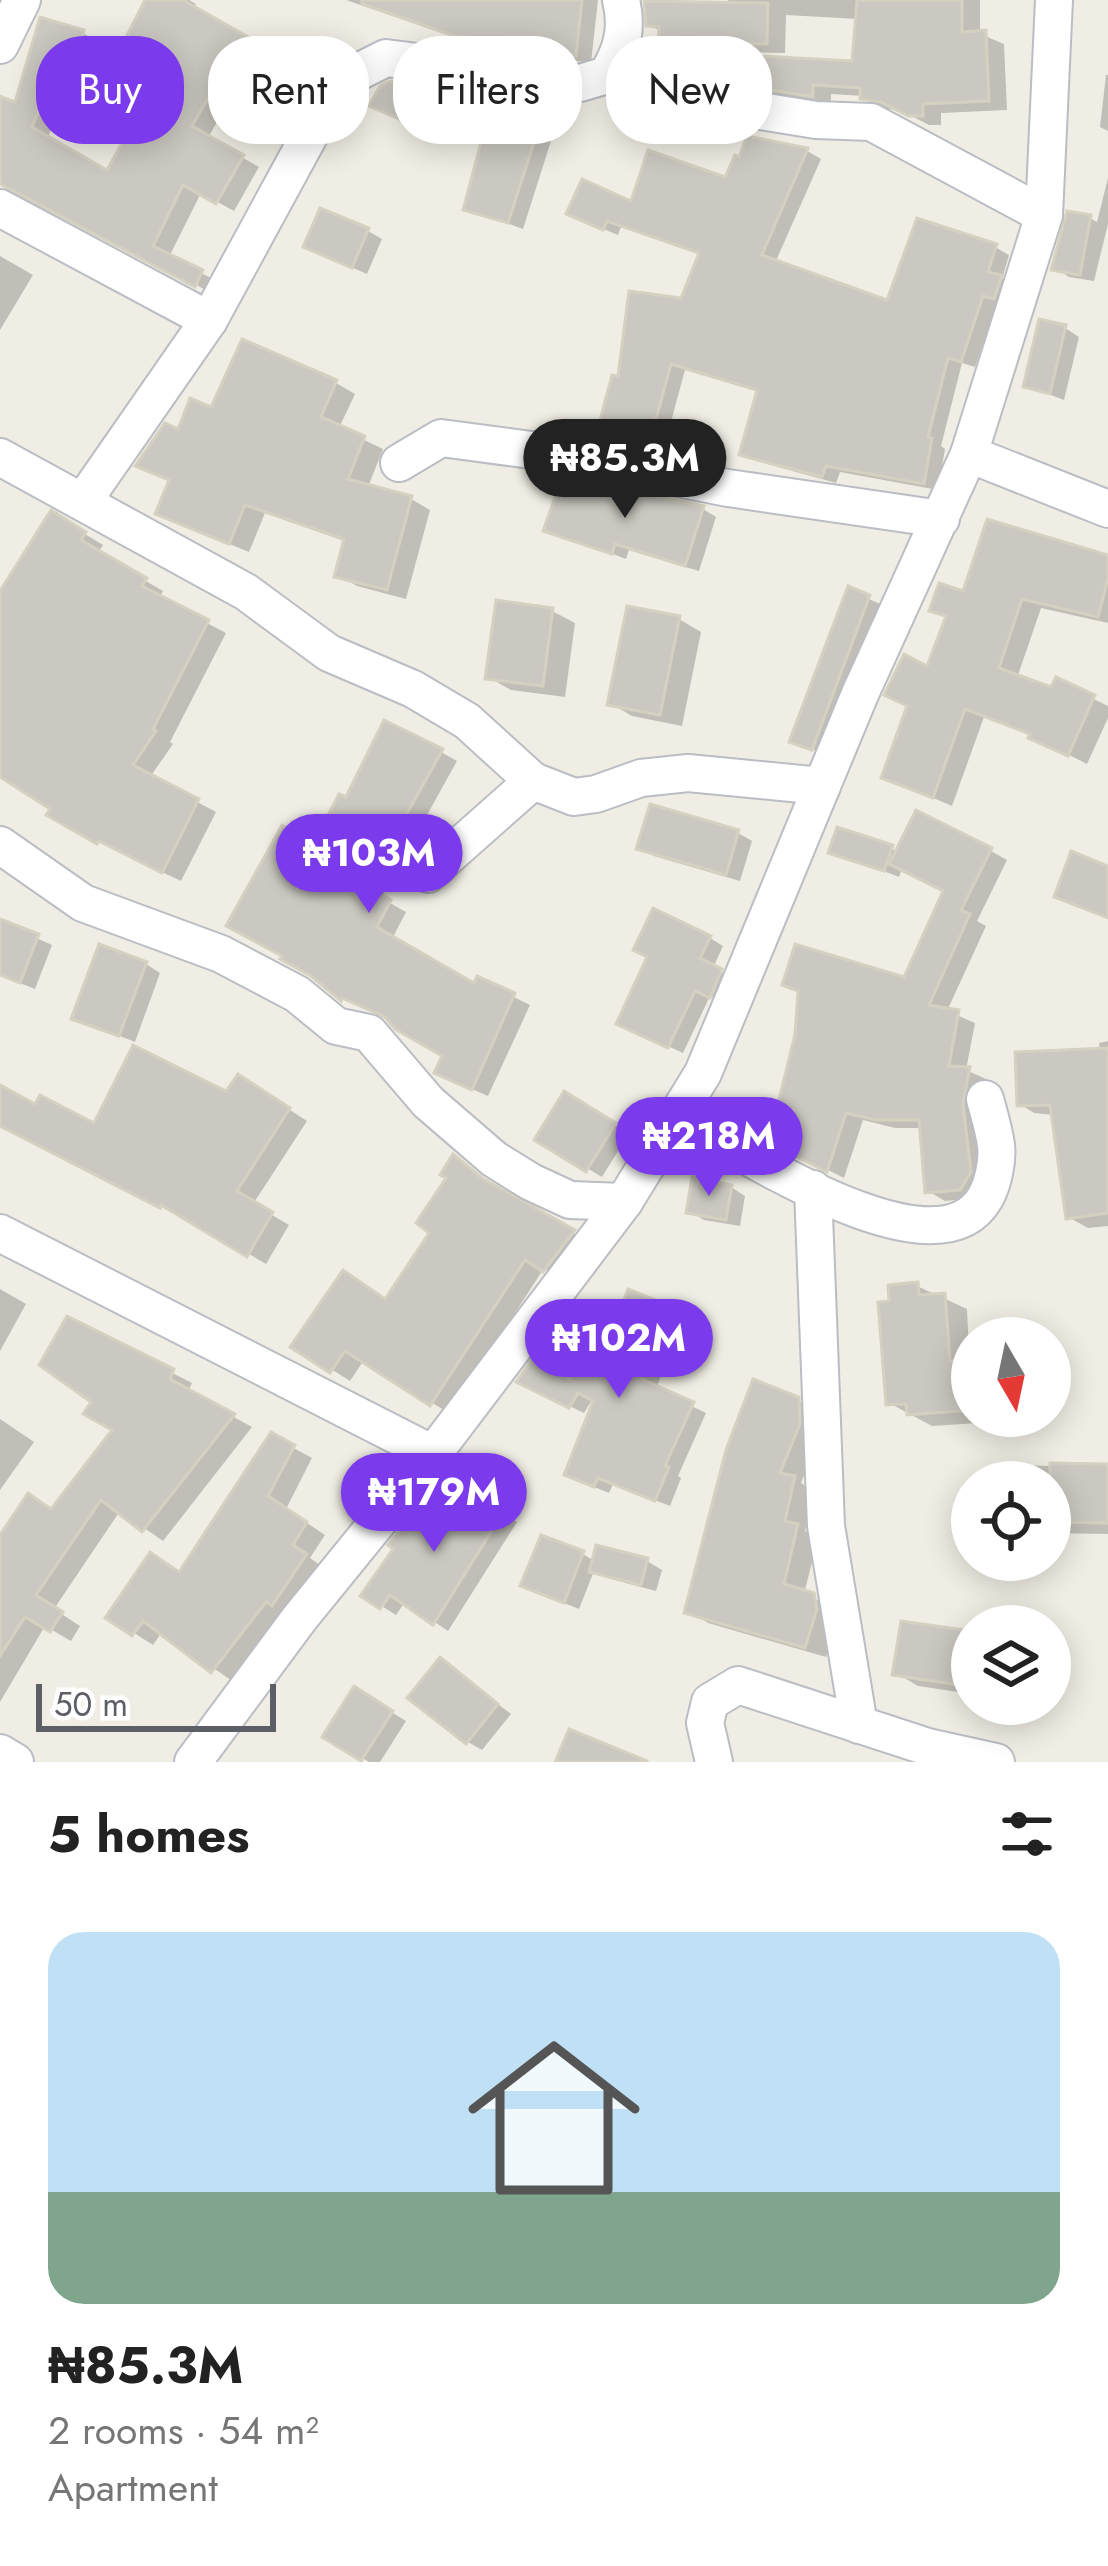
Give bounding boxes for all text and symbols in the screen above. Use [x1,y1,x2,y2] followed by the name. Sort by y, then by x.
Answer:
[36,36,184,144] chip: Buy
[208,36,369,144] chip: Rent
[393,36,582,144] chip: Filters
[606,36,772,144] chip: New
[527,419,723,521] pin: ₦85.3M
[550,429,700,486] text: ₦85.3M
[285,814,453,916] pin: ₦103M
[303,824,435,881] text: ₦103M
[625,1097,793,1199] pin: ₦218M
[643,1107,775,1164] text: ₦218M
[535,1299,703,1401] pin: ₦102M
[552,1309,686,1366] text: ₦102M
[951,1317,1071,1437] north arrow
[951,1317,1071,1725] map controls
[350,1453,518,1555] pin: ₦179M
[951,1461,1071,1581] button: locate
[368,1463,500,1520] text: ₦179M
[951,1605,1071,1725] button: layers
[36,1678,276,1731] scale bar
[54,1681,128,1728] text: 50 m
[48,1797,250,1871] text: 5 homes
[994,1801,1060,1867] icon: filters
[446,2010,662,2226] icon: home
[48,2328,243,2402] text: ₦85.3M
[48,2402,319,2459] text: 2 rooms · 54 m²
[48,2459,218,2516] text: Apartment

